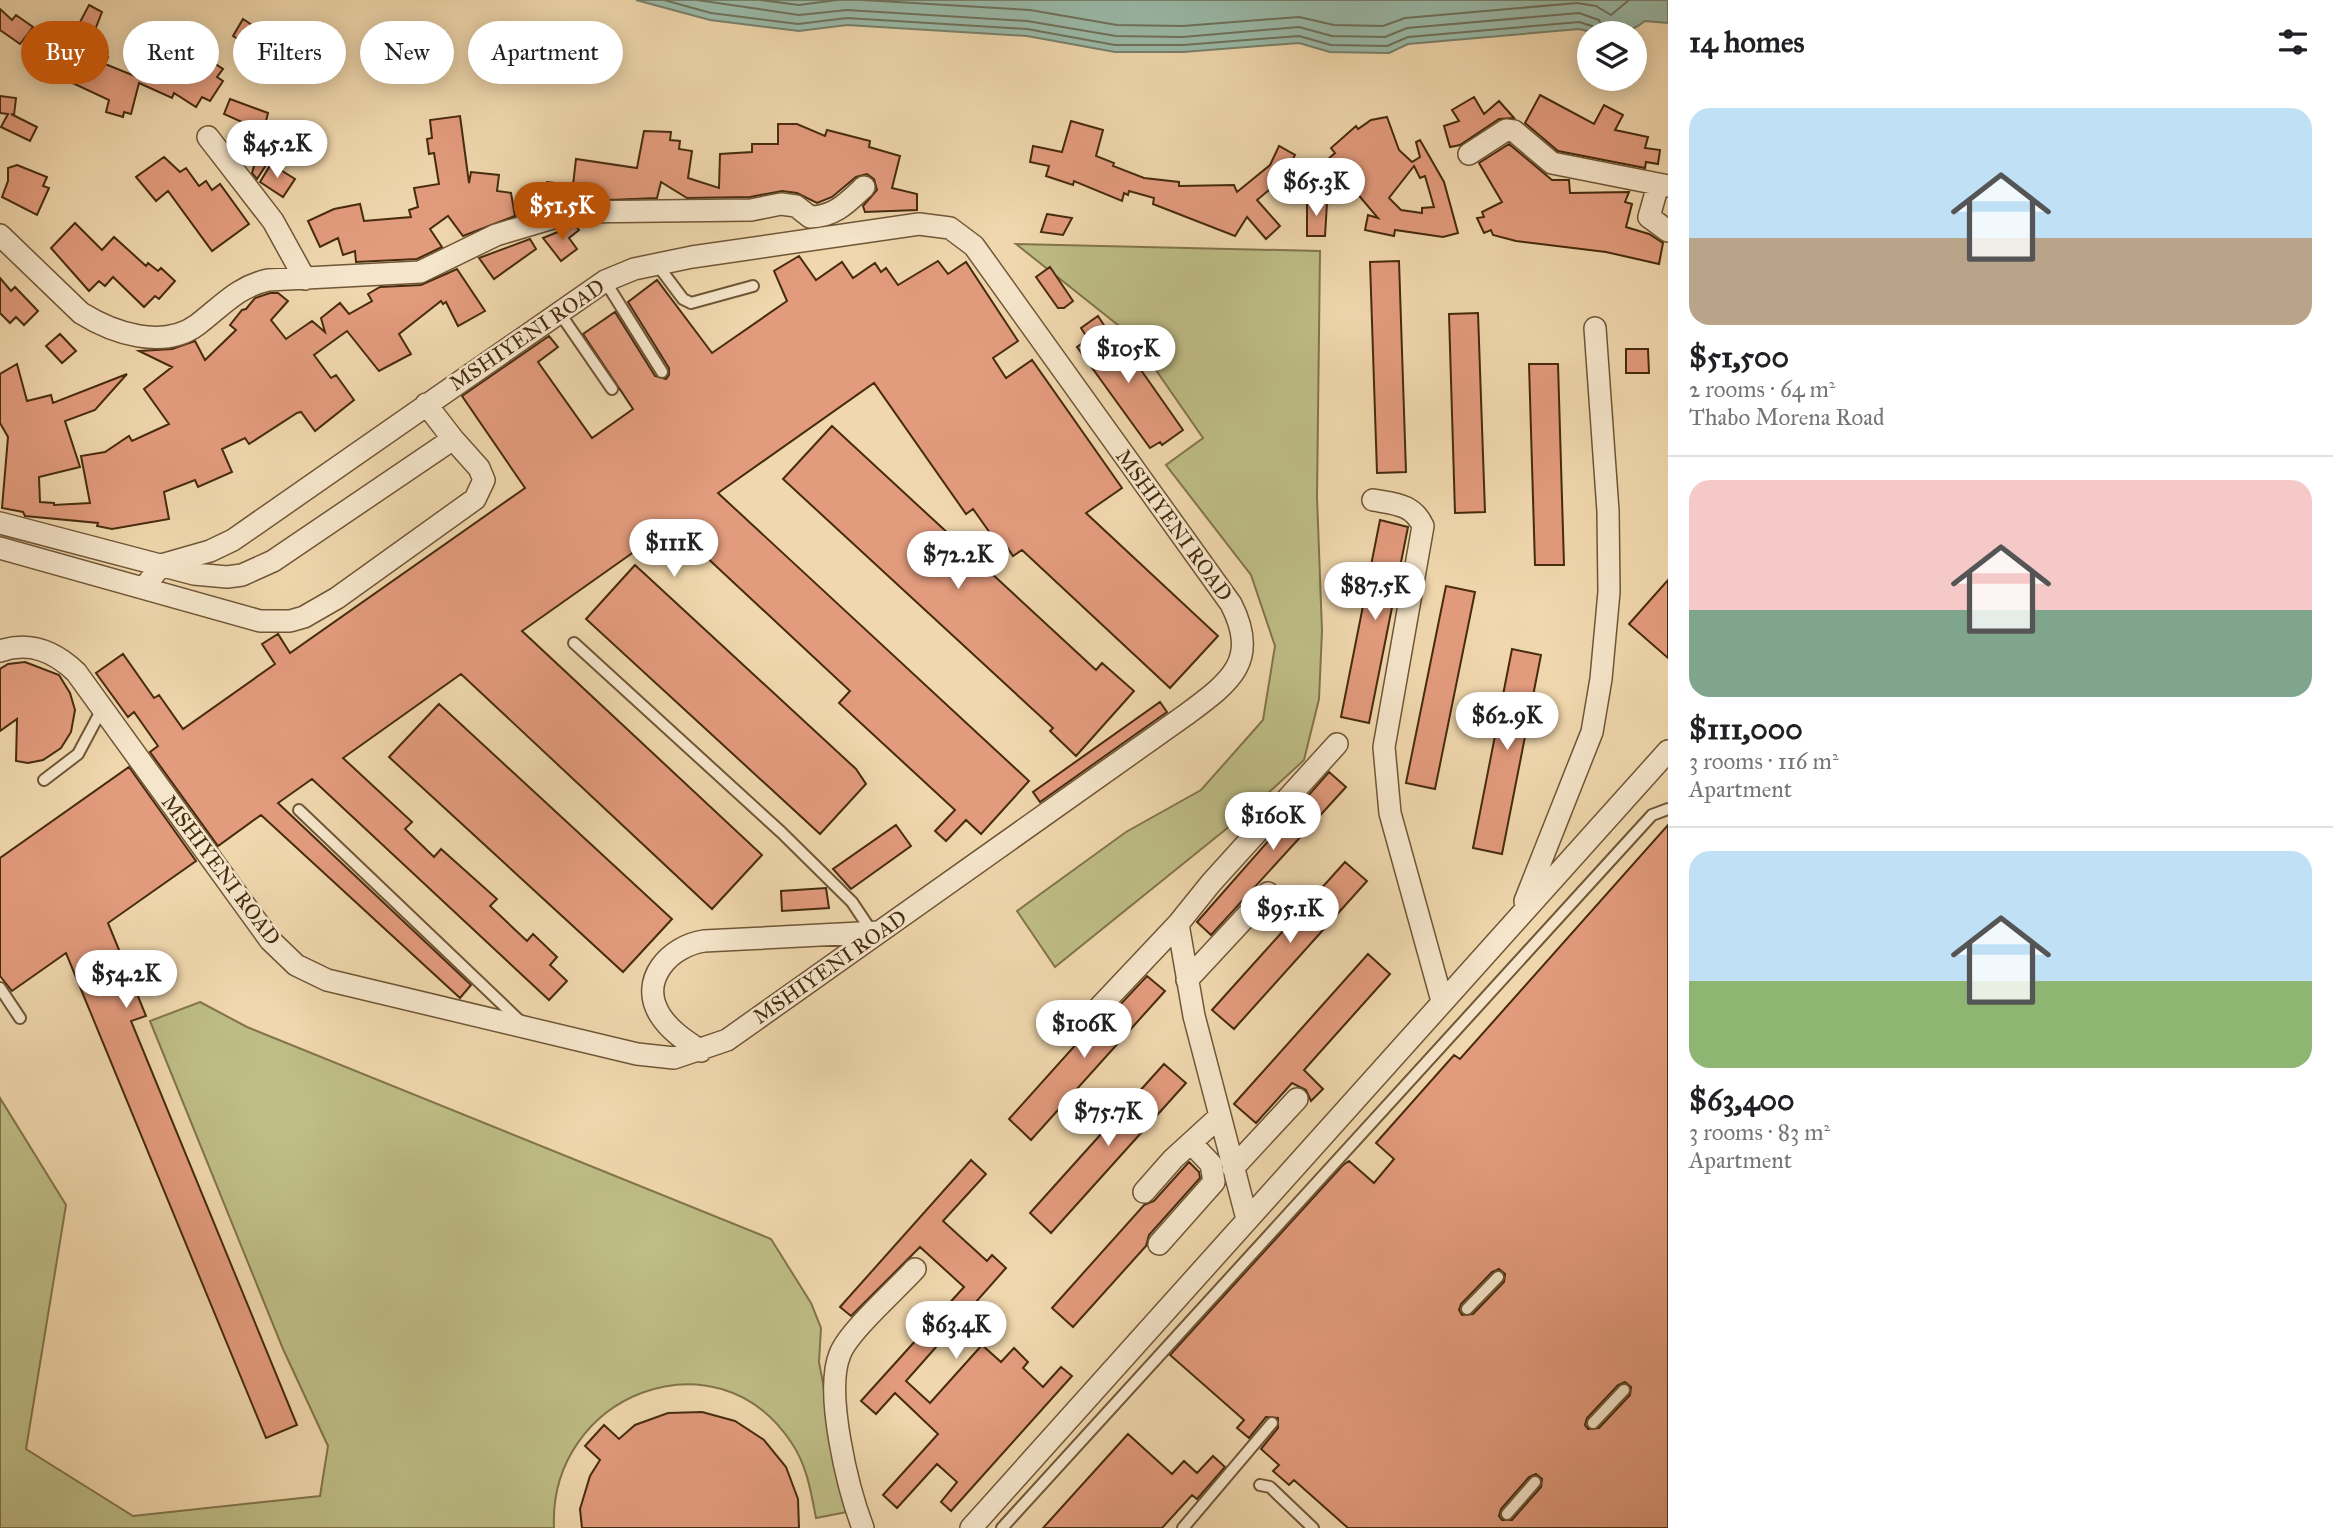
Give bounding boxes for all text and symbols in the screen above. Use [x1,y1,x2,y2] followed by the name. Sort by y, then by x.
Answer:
[21,21,109,84] chip: Buy
[123,21,219,84] chip: Rent
[233,21,346,84] chip: Filters
[360,21,454,84] chip: New
[468,21,623,84] chip: Apartment
[1577,21,1647,91] map controls
[1577,21,1647,91] button: layers
[2274,23,2312,61] icon: filters
[1689,24,1804,60] text: 14 homes
[220,120,334,180] pin: $45.2K
[242,129,312,157] text: $45.2K
[1938,154,2064,280] icon: home
[1259,158,1373,218] pin: $65.3K
[1283,167,1349,195] text: $65.3K
[505,182,619,242] pin: $51.5K
[529,191,595,219] text: $51.5K
[444,273,610,397] street label: MSHIYENI ROAD
[1079,326,1177,385] pin: $105K
[1096,334,1160,362] text: $105K
[1689,339,1789,375] text: $51,500
[1689,375,1835,403] text: 2 rooms · 64 m²
[1689,403,1884,431] text: Thabo Morena Road
[1110,444,1238,606] street label: MSHIYENI ROAD
[625,520,723,579] pin: $111K
[1938,526,2064,652] icon: home
[645,528,703,556] text: $111K
[901,532,1015,591] pin: $72.2K
[923,540,993,568] text: $72.2K
[1318,562,1432,622] pin: $87.5K
[1340,571,1410,599] text: $87.5K
[1450,692,1564,752] pin: $62.9K
[1472,701,1542,729] text: $62.9K
[1689,711,1803,747] text: $111,000
[1689,747,1839,775] text: 3 rooms · 116 m²
[1689,775,1792,803] text: Apartment
[156,790,286,950] street label: MSHIYENI ROAD
[1224,792,1322,852] pin: $160K
[1241,801,1305,829] text: $160K
[1233,886,1347,945] pin: $95.1K
[1257,894,1323,922] text: $95.1K
[1938,897,2064,1023] icon: home
[748,904,912,1030] street label: MSHIYENI ROAD
[69,950,183,1010] pin: $54.2K
[91,959,161,987] text: $54.2K
[1035,1000,1133,1060] pin: $106K
[1052,1009,1116,1037] text: $106K
[1689,1082,1794,1118] text: $63,400
[1051,1088,1165,1148] pin: $75.7K
[1074,1097,1142,1125] text: $75.7K
[1689,1118,1830,1146] text: 3 rooms · 83 m²
[1689,1146,1792,1174] text: Apartment
[899,1302,1013,1361] pin: $63.4K
[922,1310,990,1338] text: $63.4K

